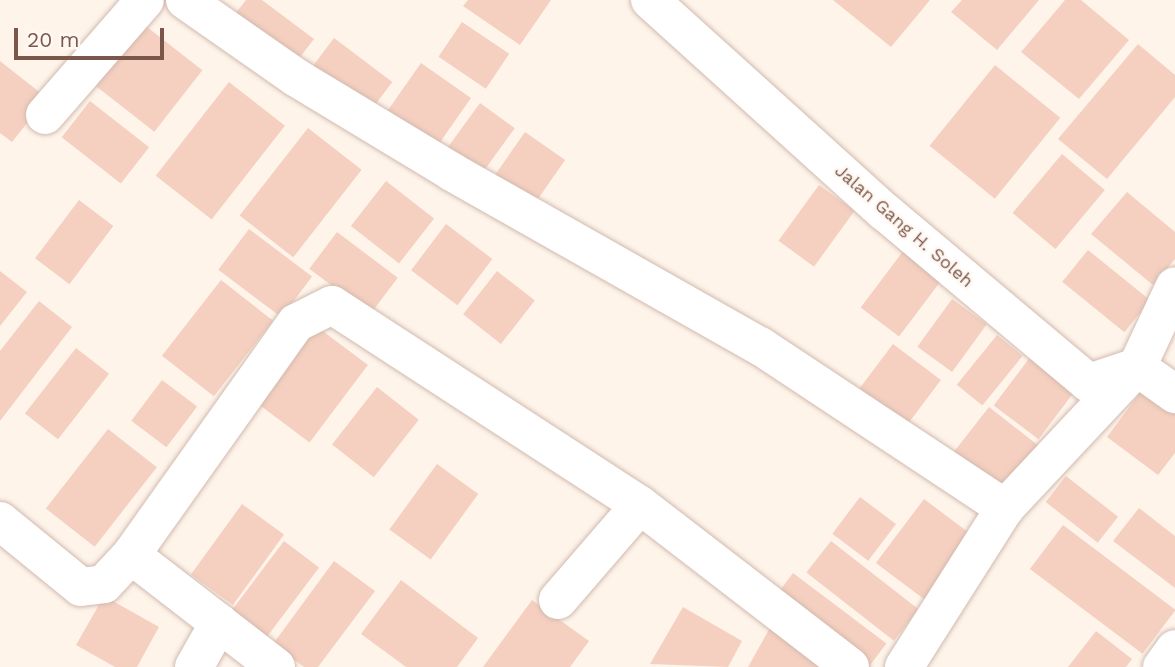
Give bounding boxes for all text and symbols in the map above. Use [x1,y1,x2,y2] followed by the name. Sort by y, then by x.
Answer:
[18,14,168,58] scale bar
[27,27,79,52] text: 20 m
[830,160,978,292] street label: Jalan Gang H. Soleh

